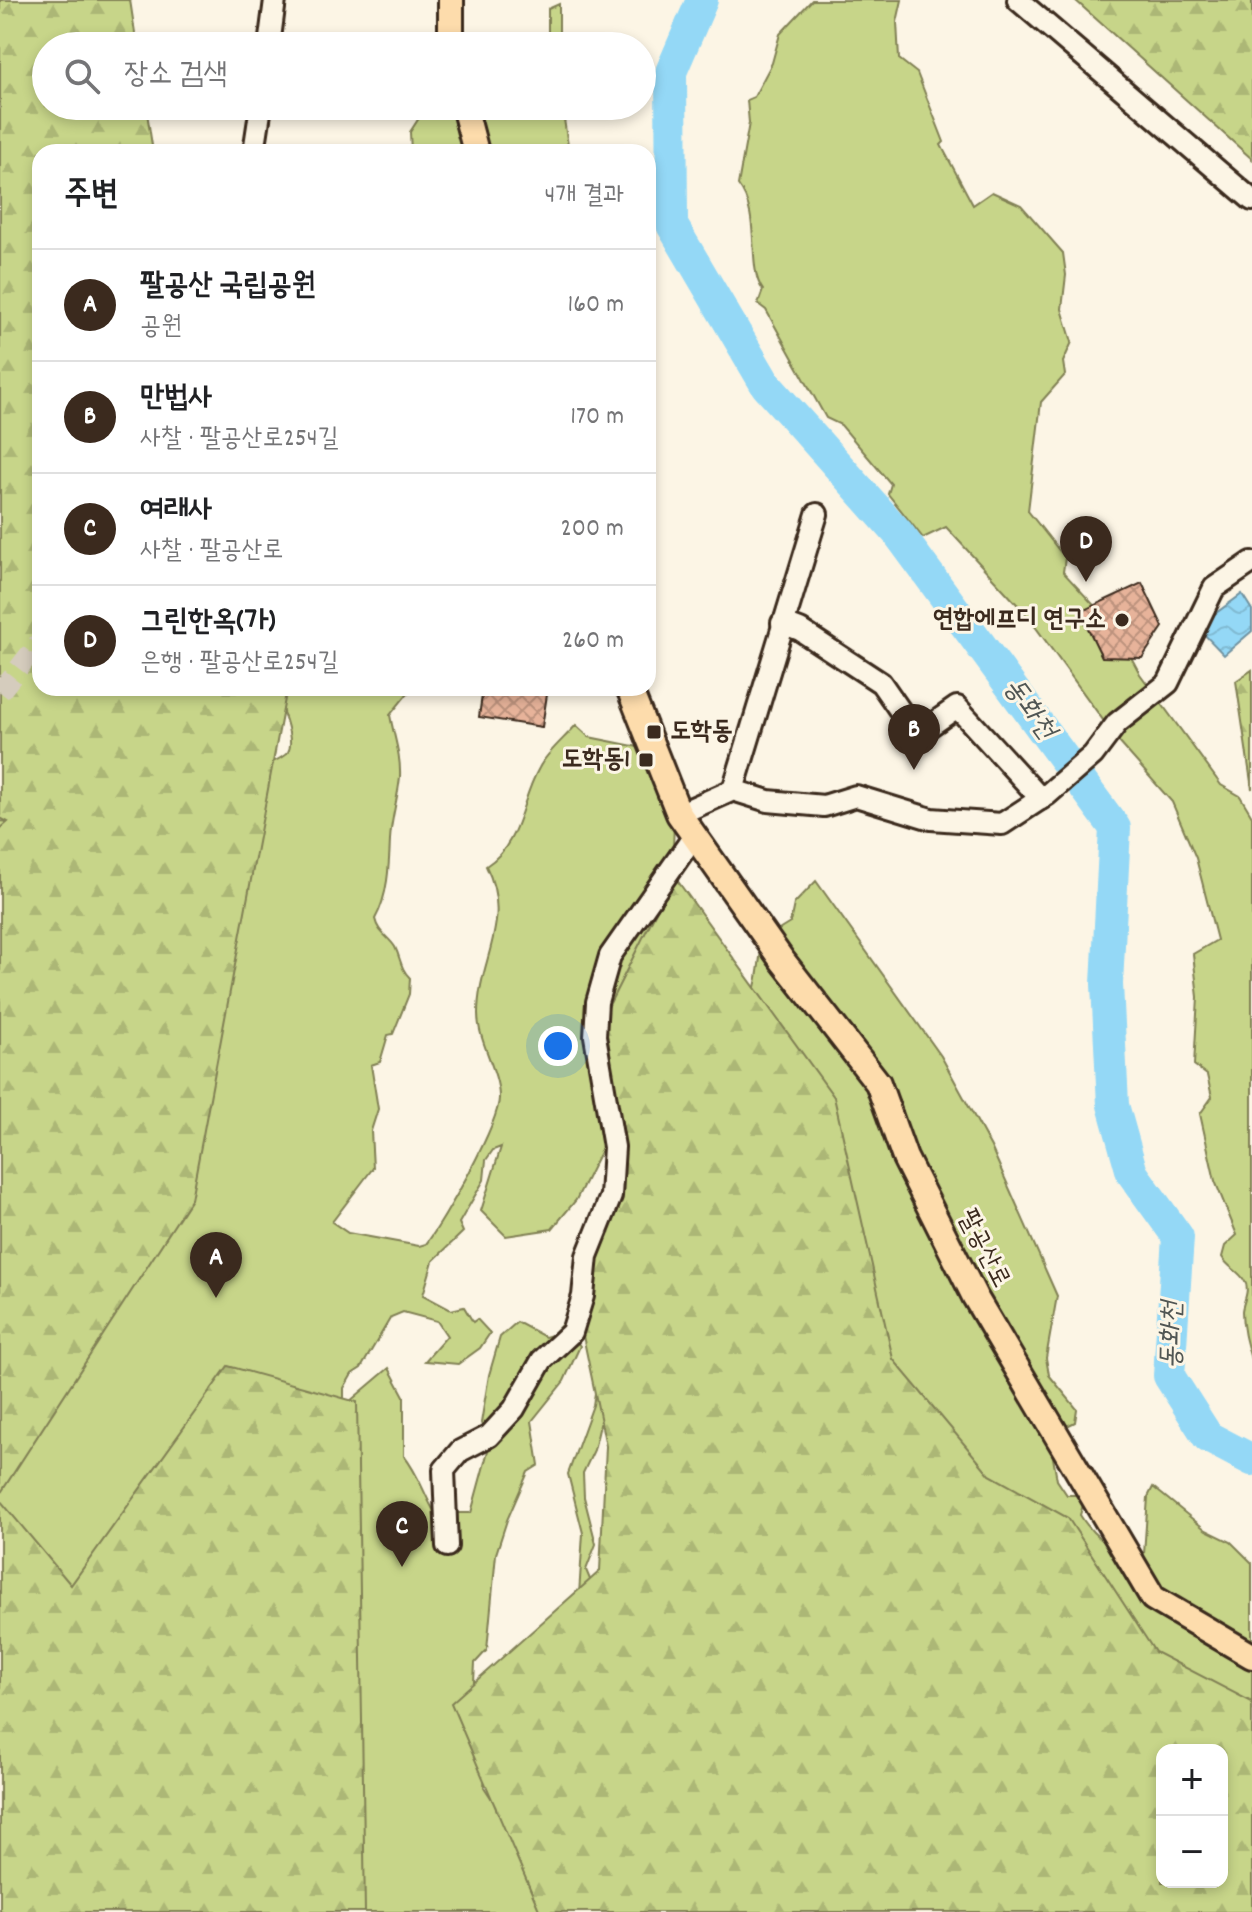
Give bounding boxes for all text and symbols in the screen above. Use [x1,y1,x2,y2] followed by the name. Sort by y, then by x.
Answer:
[32,32,656,120] search box
[60,54,104,98] icon: search
[124,55,227,98] text: 장소 검색
[64,172,119,221] text: 주변
[544,178,624,215] text: 4개 결과
[140,266,316,309] text: 팔공산 국립공원
[83,287,97,324] text: A
[568,287,624,324] text: 160 m
[140,309,182,346] text: 공원
[140,378,212,421] text: 만법사
[84,399,96,436] text: B
[570,399,624,436] text: 170 m
[140,421,339,458] text: 사찰 · 팔공산로254길
[140,490,212,533] text: 여래사
[84,511,96,548] text: C
[560,511,624,548] text: 200 m
[1060,516,1112,582] pin: D
[140,533,283,570] text: 사찰 · 팔공산로
[140,602,276,645] text: 그린한옥(가)
[933,602,1106,639] place label: 연합에프디 연구소
[1113,611,1131,629] marker: 연합에프디 연구소
[83,623,97,660] text: D
[562,623,624,660] text: 260 m
[140,645,339,682] text: 은행 · 팔공산로254길
[992,671,1065,751] water label: 동화천
[888,704,940,770] pin: B
[670,714,733,751] place label: 도학동
[645,723,663,741] marker: 도학동
[562,742,630,779] place label: 도학동1
[637,751,655,769] marker: 도학동1
[538,1026,578,1066] your location
[948,1203,1018,1295] street label: 팔공산로
[190,1232,242,1298] pin: A
[1153,1298,1195,1369] water label: 동화천
[376,1501,428,1567] pin: C
[1156,1744,1228,1888] map controls
[1156,1744,1228,1816] button: +
[1156,1816,1228,1888] button: −

